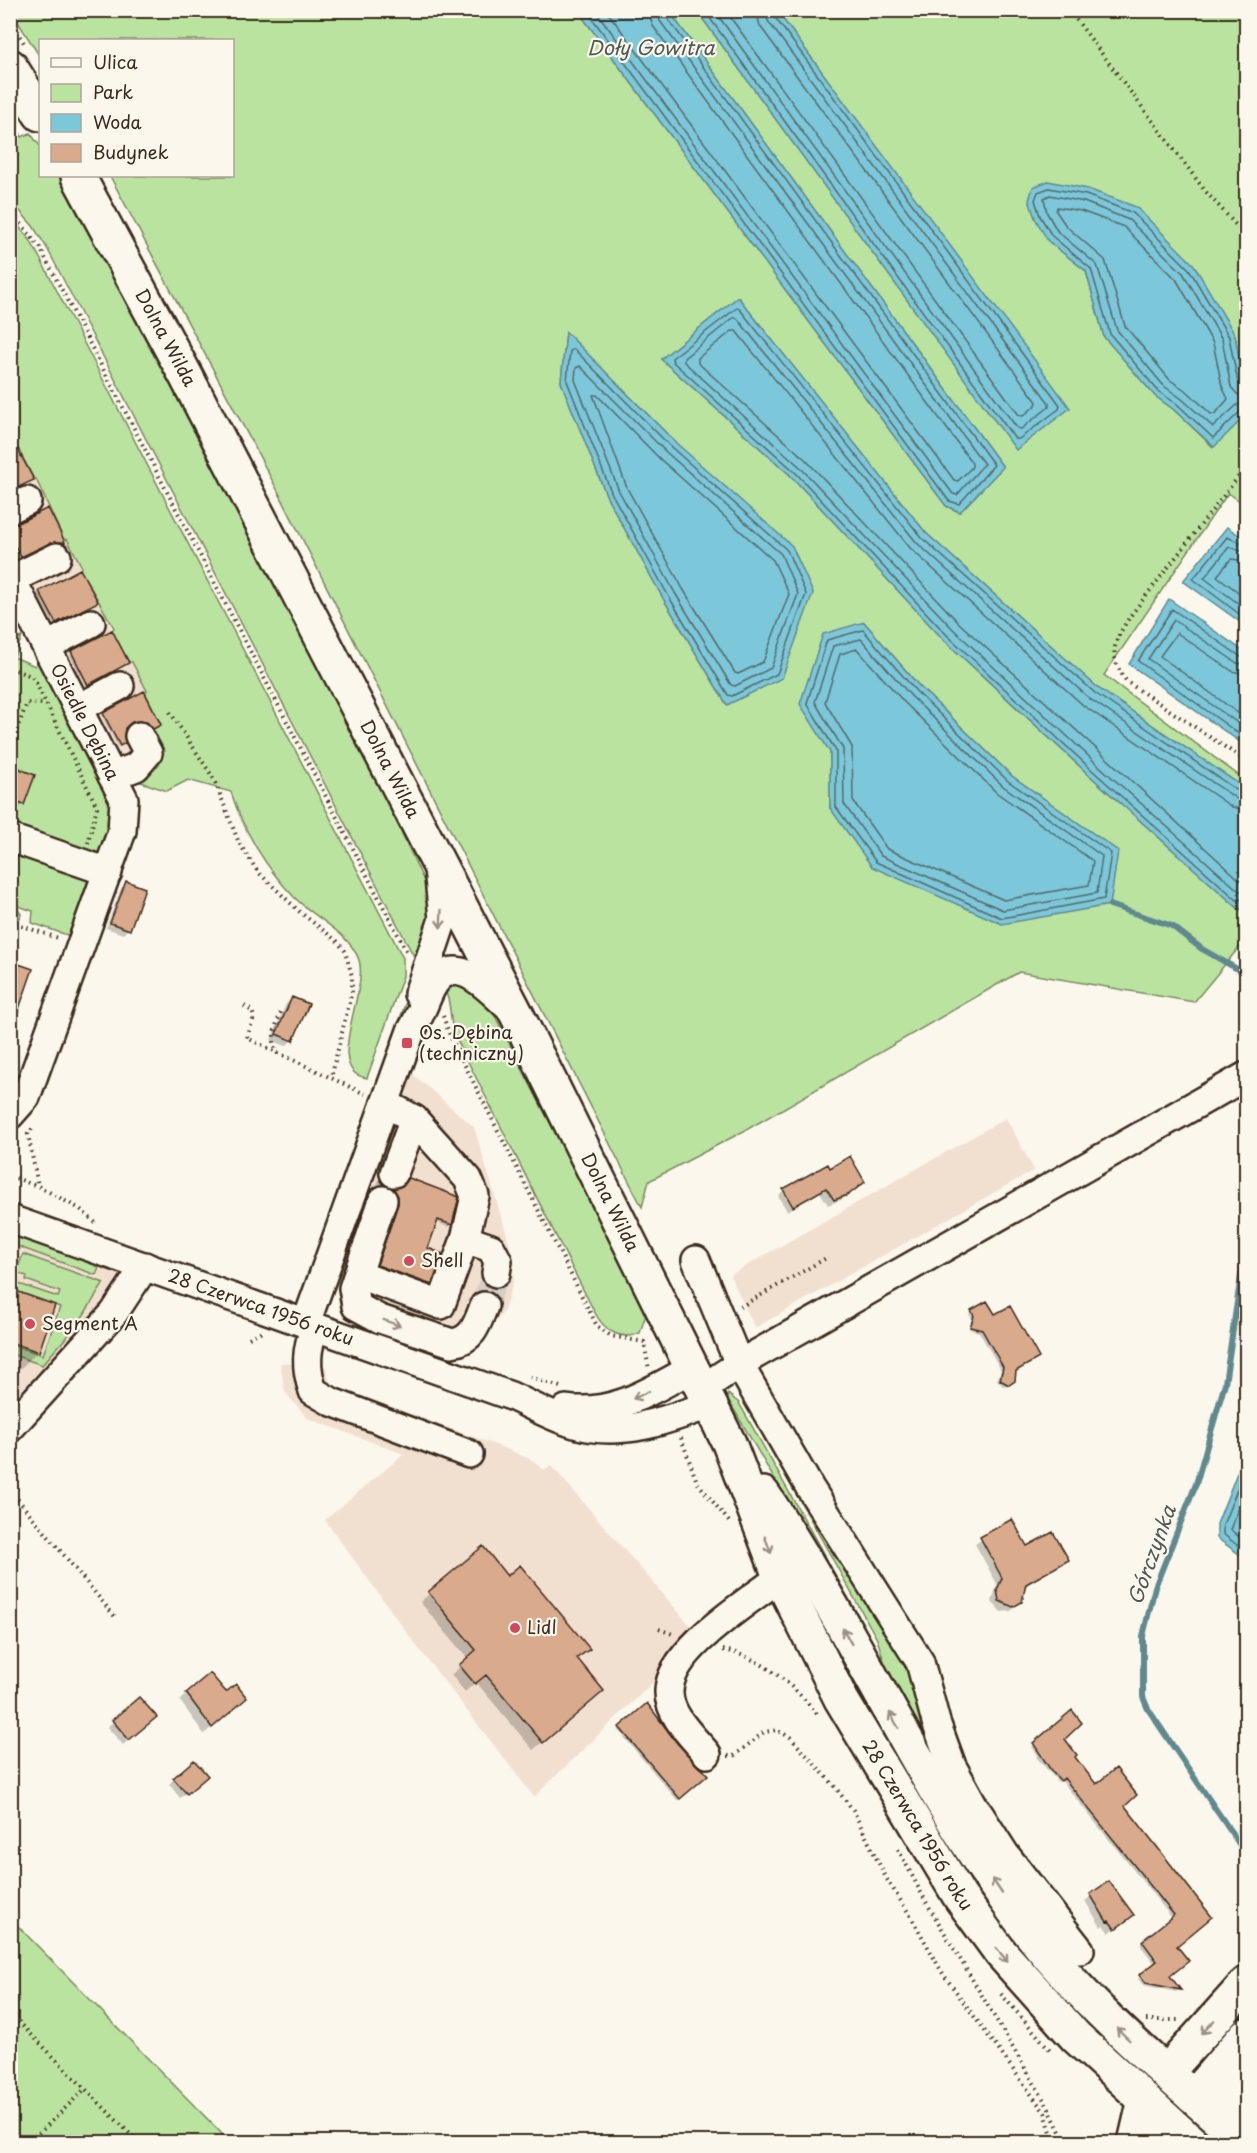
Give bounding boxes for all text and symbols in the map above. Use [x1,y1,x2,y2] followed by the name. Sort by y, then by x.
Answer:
[587,32,716,62] water label: Doły Gowitra
[39,39,234,177] legend
[93,48,138,75] text: Ulica
[93,78,133,105] text: Park
[93,108,142,135] text: Woda
[93,138,169,165] text: Budynek
[129,283,204,391] street label: Dolna Wilda
[45,658,127,785] street label: Osiedle Dębina
[354,714,428,822] street label: Dolna Wilda
[435,909,446,929] one-way arrow
[419,1018,524,1066] place label: Os. Dębina (techniczny)
[400,1036,414,1050] marker: Os. Dębina (techniczny)
[575,1147,647,1256] street label: Dolna Wilda
[421,1246,463,1273] place label: Shell
[402,1254,416,1268] marker: Shell
[165,1261,358,1351] street label: 28 Czerwca 1956 roku
[42,1309,138,1336] place label: Segment A
[23,1317,37,1331] marker: Segment A
[383,1319,401,1330] one-way arrow
[632,1389,650,1401] one-way arrow
[1119,1500,1183,1609] water label: Górczynka
[763,1535,774,1554] one-way arrow
[527,1613,557,1640] place label: Lidl
[508,1621,522,1635] marker: Lidl
[841,1628,853,1645] one-way arrow
[888,1712,900,1729] one-way arrow
[857,1734,980,1916] street label: 28 Czerwca 1956 roku
[991,1878,1003,1895] one-way arrow
[995,1946,1008,1962] one-way arrow
[1200,2020,1215,2035] one-way arrow
[1116,2026,1131,2041] one-way arrow

